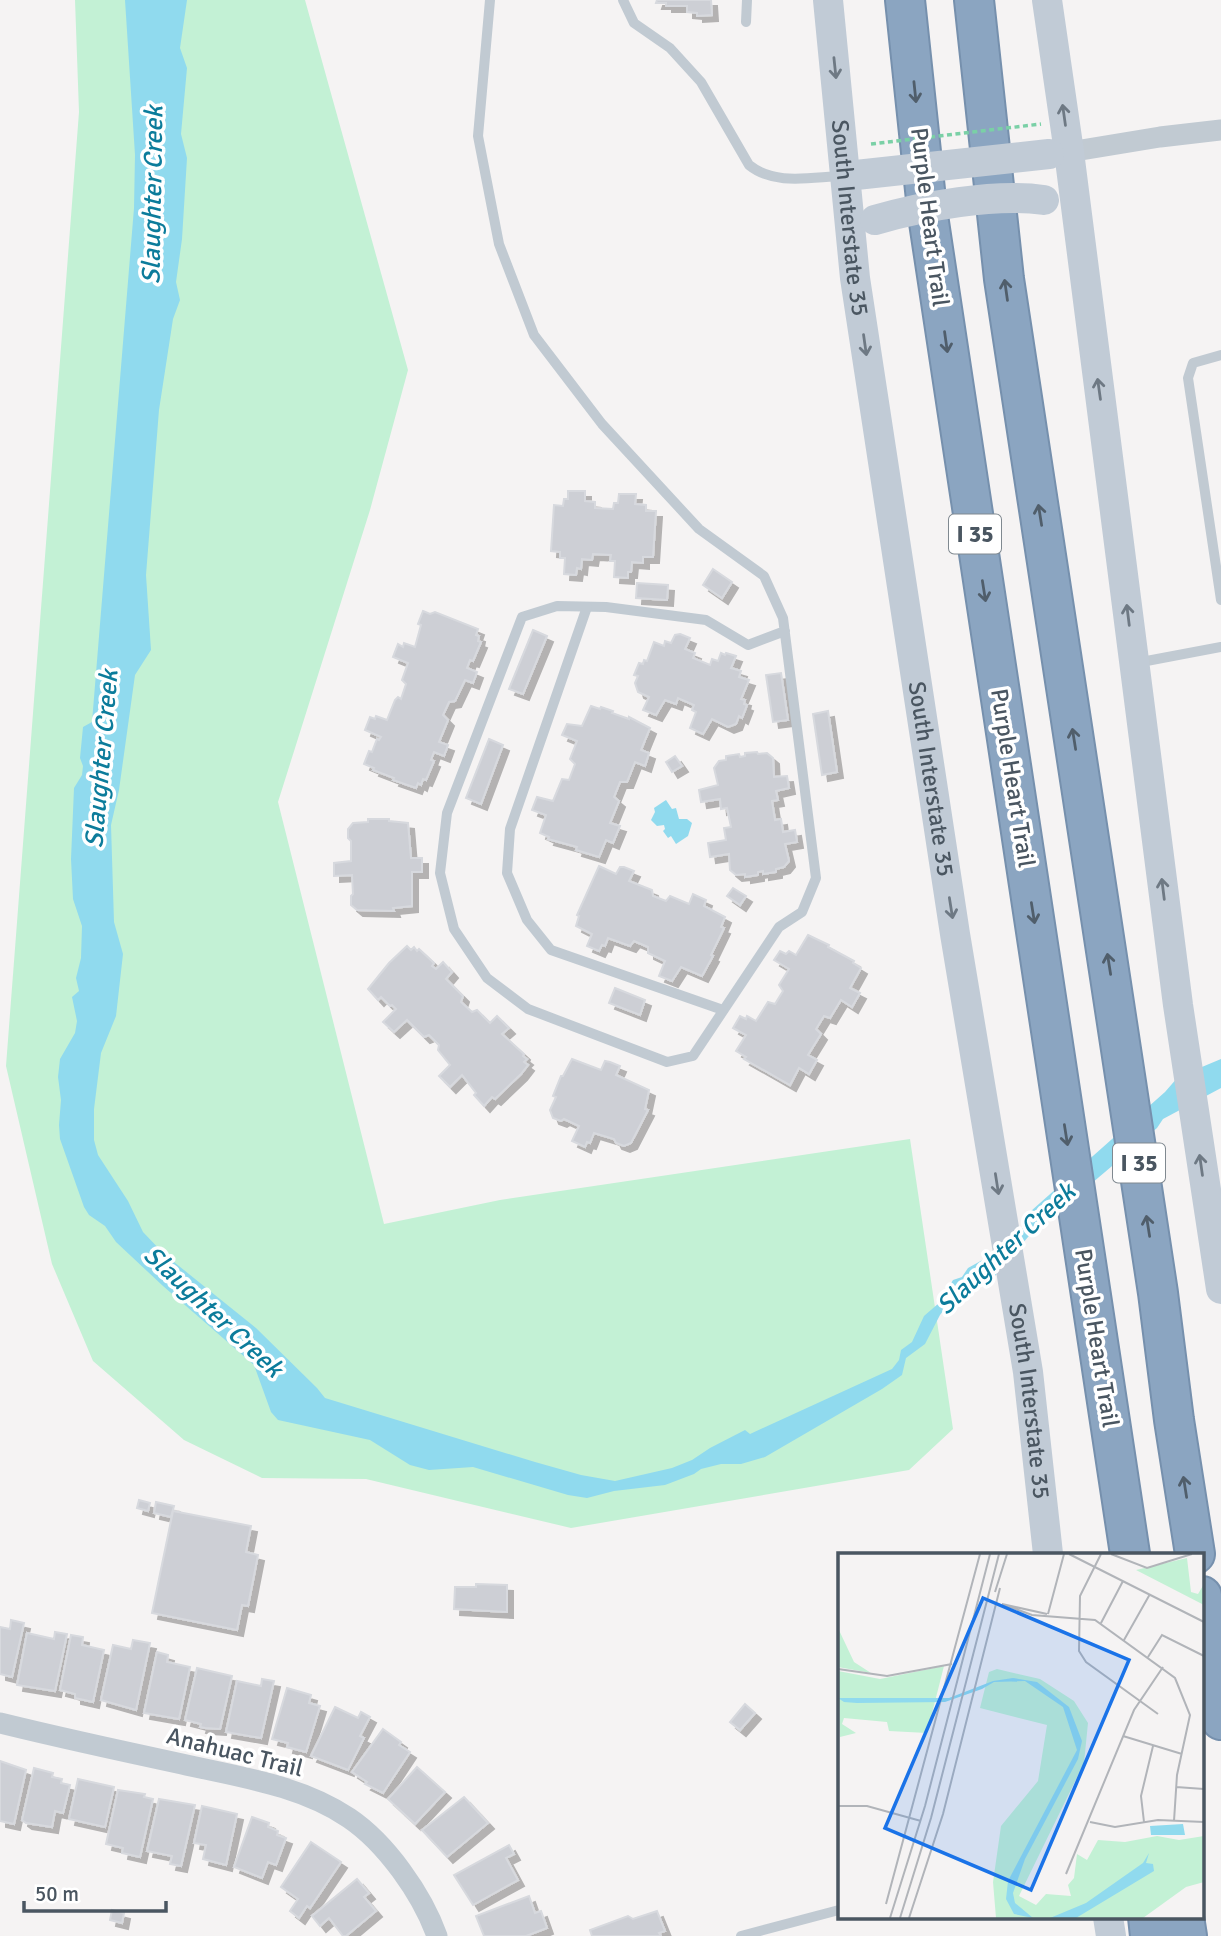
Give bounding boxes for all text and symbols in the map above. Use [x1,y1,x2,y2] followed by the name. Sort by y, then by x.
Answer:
[829,56,842,79] one-way arrow
[909,80,922,103] one-way arrow
[135,104,171,284] water label: Slaughter Creek
[1057,104,1070,127] one-way arrow
[825,118,876,318] street label: South Interstate 35
[904,126,956,308] street label: Purple Heart Trail
[999,279,1012,301] one-way arrow
[940,330,953,353] one-way arrow
[859,333,872,356] one-way arrow
[1092,378,1105,401] one-way arrow
[1033,504,1046,526] one-way arrow
[949,514,1001,554] road number: I 35
[978,579,991,602] one-way arrow
[1121,604,1134,627] one-way arrow
[78,667,126,849] water label: Slaughter Creek
[902,679,961,879] street label: South Interstate 35
[984,686,1042,870] street label: Purple Heart Trail
[1067,729,1080,751] one-way arrow
[1156,878,1169,901] one-way arrow
[945,896,958,919] one-way arrow
[1027,901,1040,924] one-way arrow
[1102,953,1115,976] one-way arrow
[1060,1123,1073,1146] one-way arrow
[1113,1144,1165,1182] road number: I 35
[1195,1154,1208,1177] one-way arrow
[991,1172,1004,1195] one-way arrow
[930,1175,1084,1322] water label: Slaughter Creek
[1141,1215,1154,1238] one-way arrow
[137,1239,291,1386] water label: Slaughter Creek
[1068,1246,1126,1430] street label: Purple Heart Trail
[1002,1301,1057,1501] street label: South Interstate 35
[1178,1476,1191,1499] one-way arrow
[838,1553,1204,1918] inset map
[164,1721,306,1783] street label: Anahuac Trail
[24,1870,166,1914] scale bar
[35,1881,79,1907] text: 50 m

